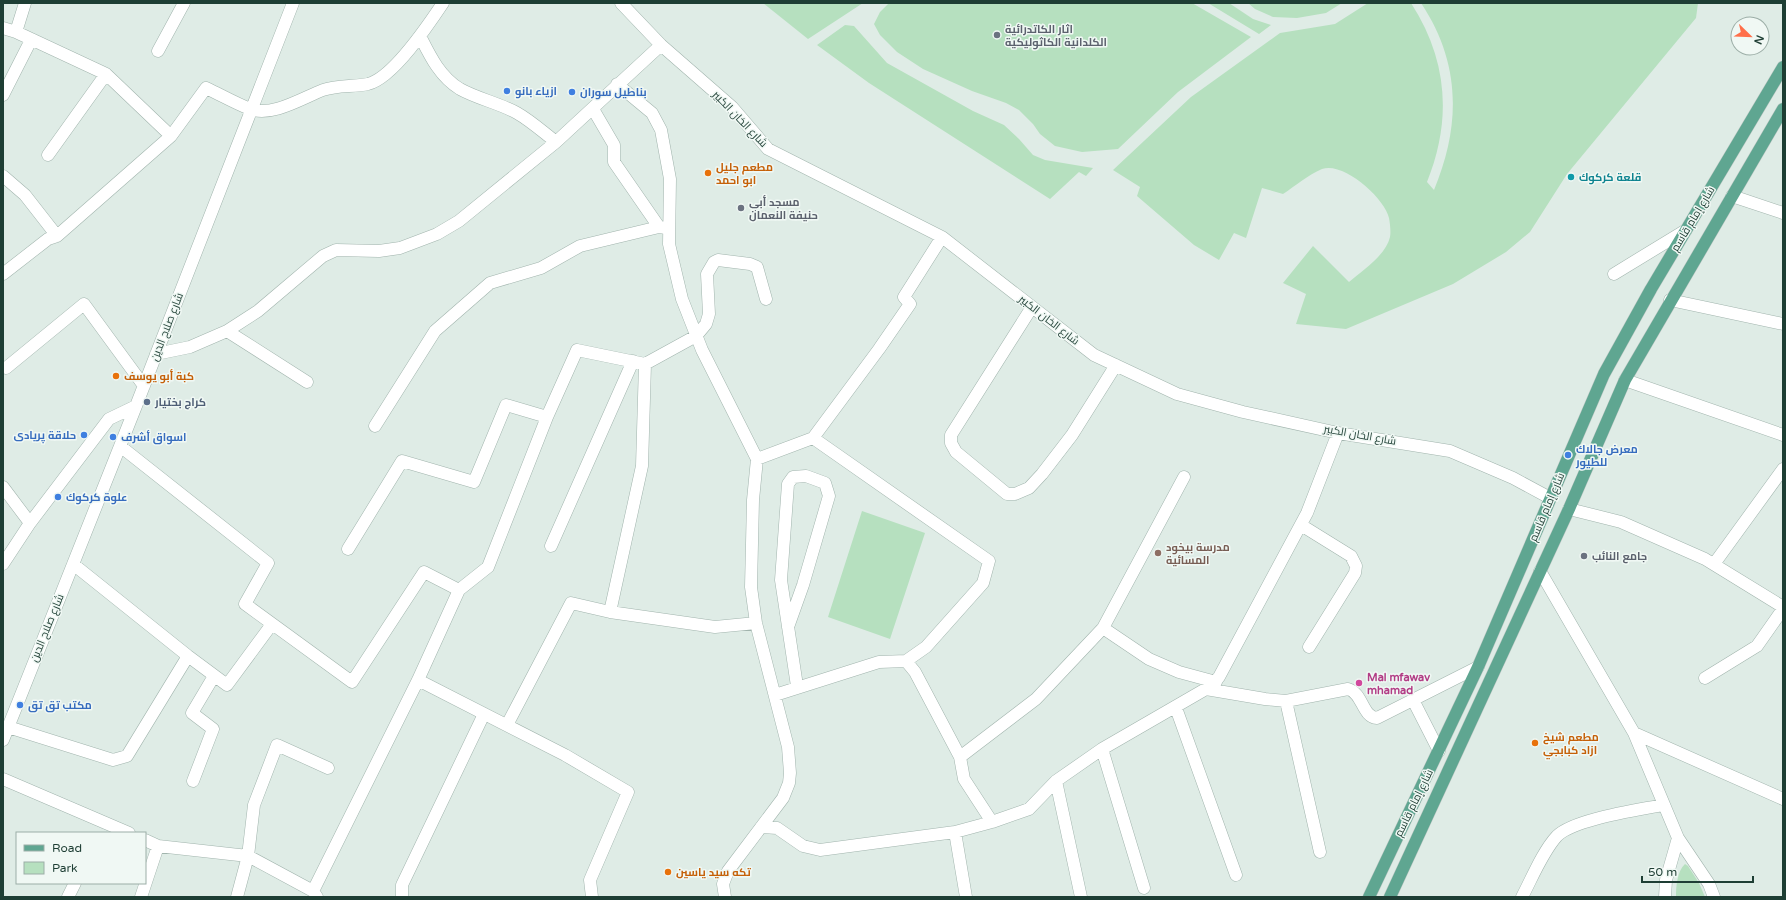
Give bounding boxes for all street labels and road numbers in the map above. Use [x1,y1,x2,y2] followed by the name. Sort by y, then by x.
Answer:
[708,87,770,151] street label: شارع الخان الكبير
[1669,184,1718,254] street label: شارع إمام قاسم
[148,291,187,363] street label: شارع صلاح الدين
[1015,292,1082,348] street label: شارع الخان الكبير
[1322,422,1397,449] street label: شارع الخان الكبير
[1527,471,1568,544] street label: شارع إمام قاسم
[27,592,67,664] street label: شارع صلاح الدين
[1392,767,1437,839] street label: شارع إمام قاسم

